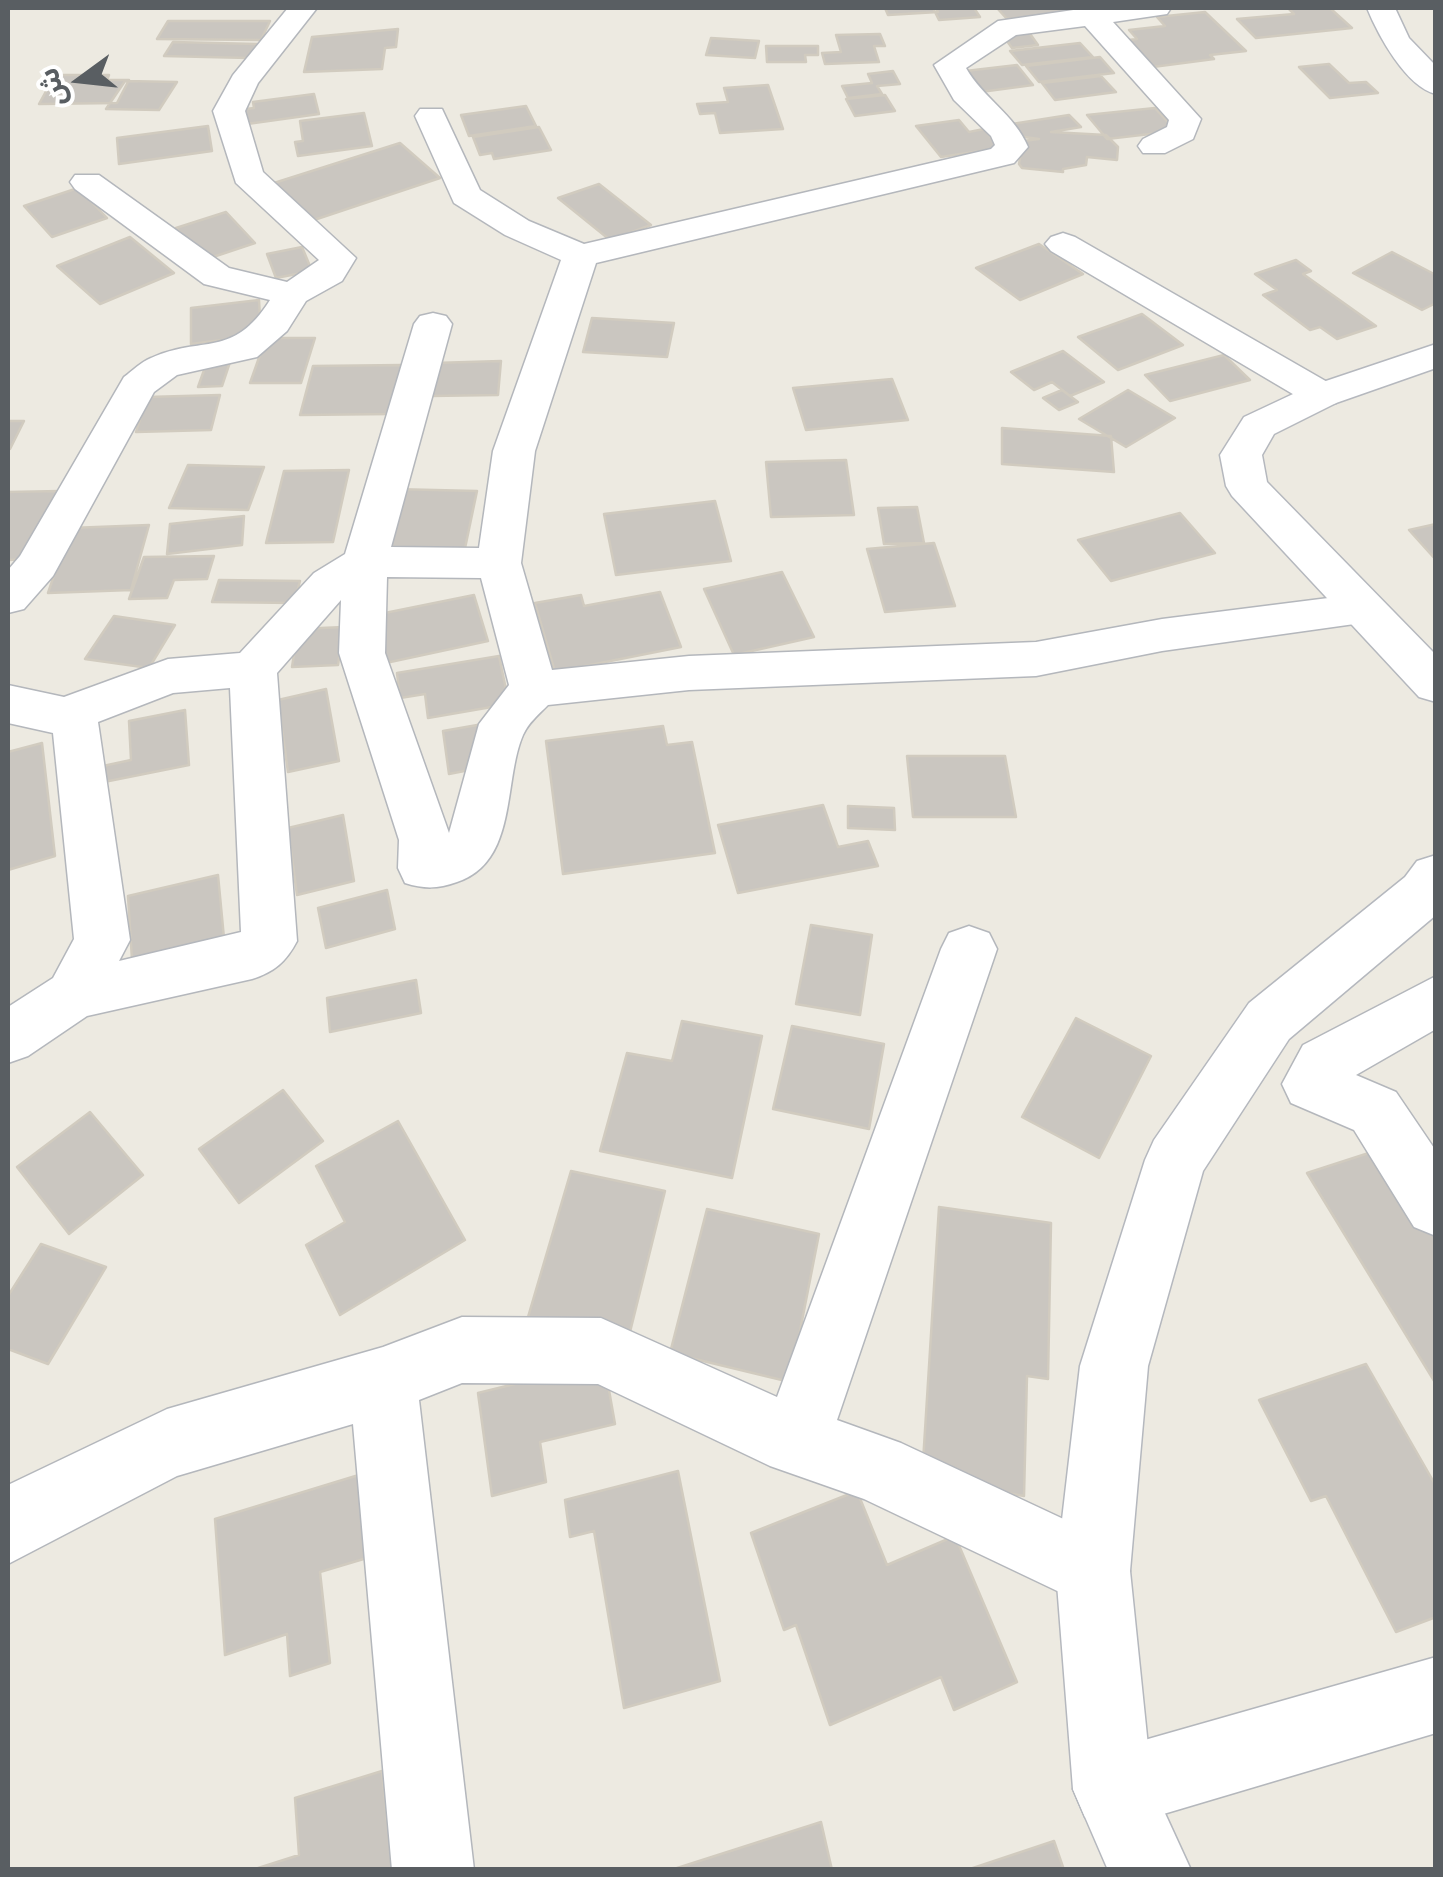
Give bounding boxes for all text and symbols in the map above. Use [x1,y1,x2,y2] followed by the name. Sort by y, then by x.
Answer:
[30,30,130,130] north arrow
[30,65,72,111] text: ش

